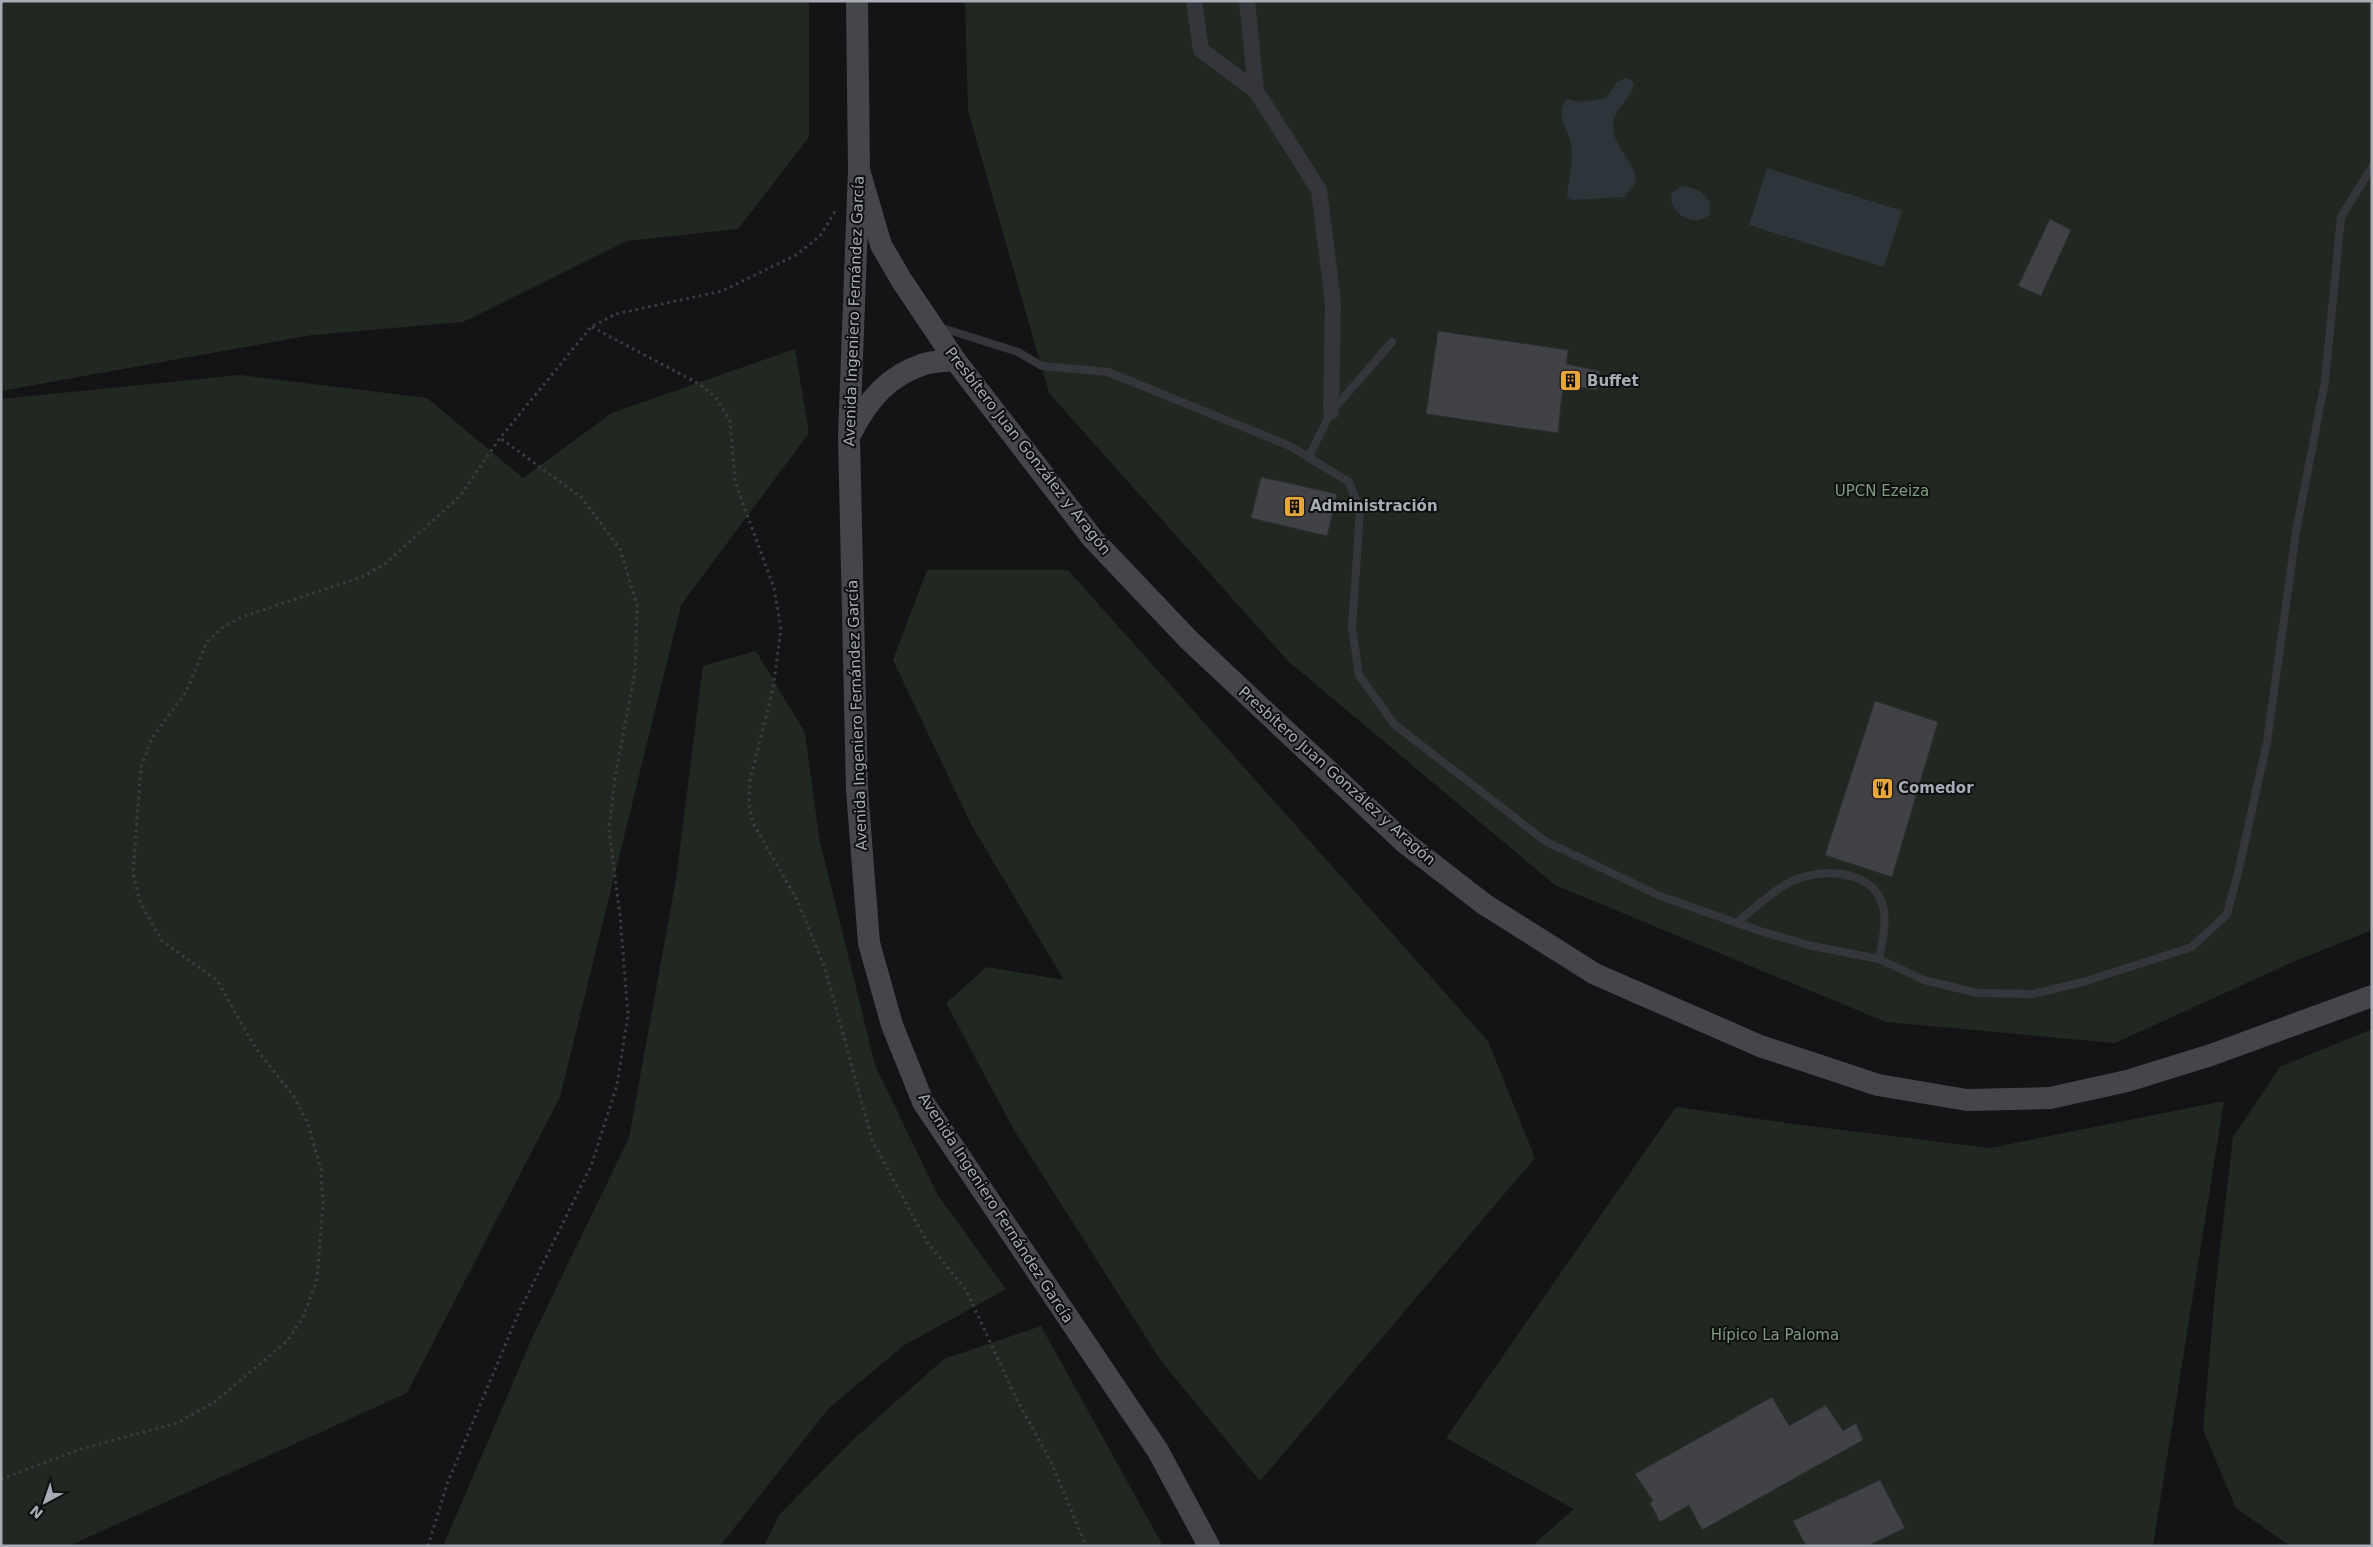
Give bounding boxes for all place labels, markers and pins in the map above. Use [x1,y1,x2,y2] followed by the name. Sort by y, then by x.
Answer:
[1559,369,1583,393] building icon: Buffet
[1587,372,1639,390] place label: Buffet
[1282,494,1306,518] building icon: Administración
[1310,497,1438,515] place label: Administración
[1870,776,1894,800] restaurant icon: Comedor
[1898,779,1974,797] place label: Comedor

